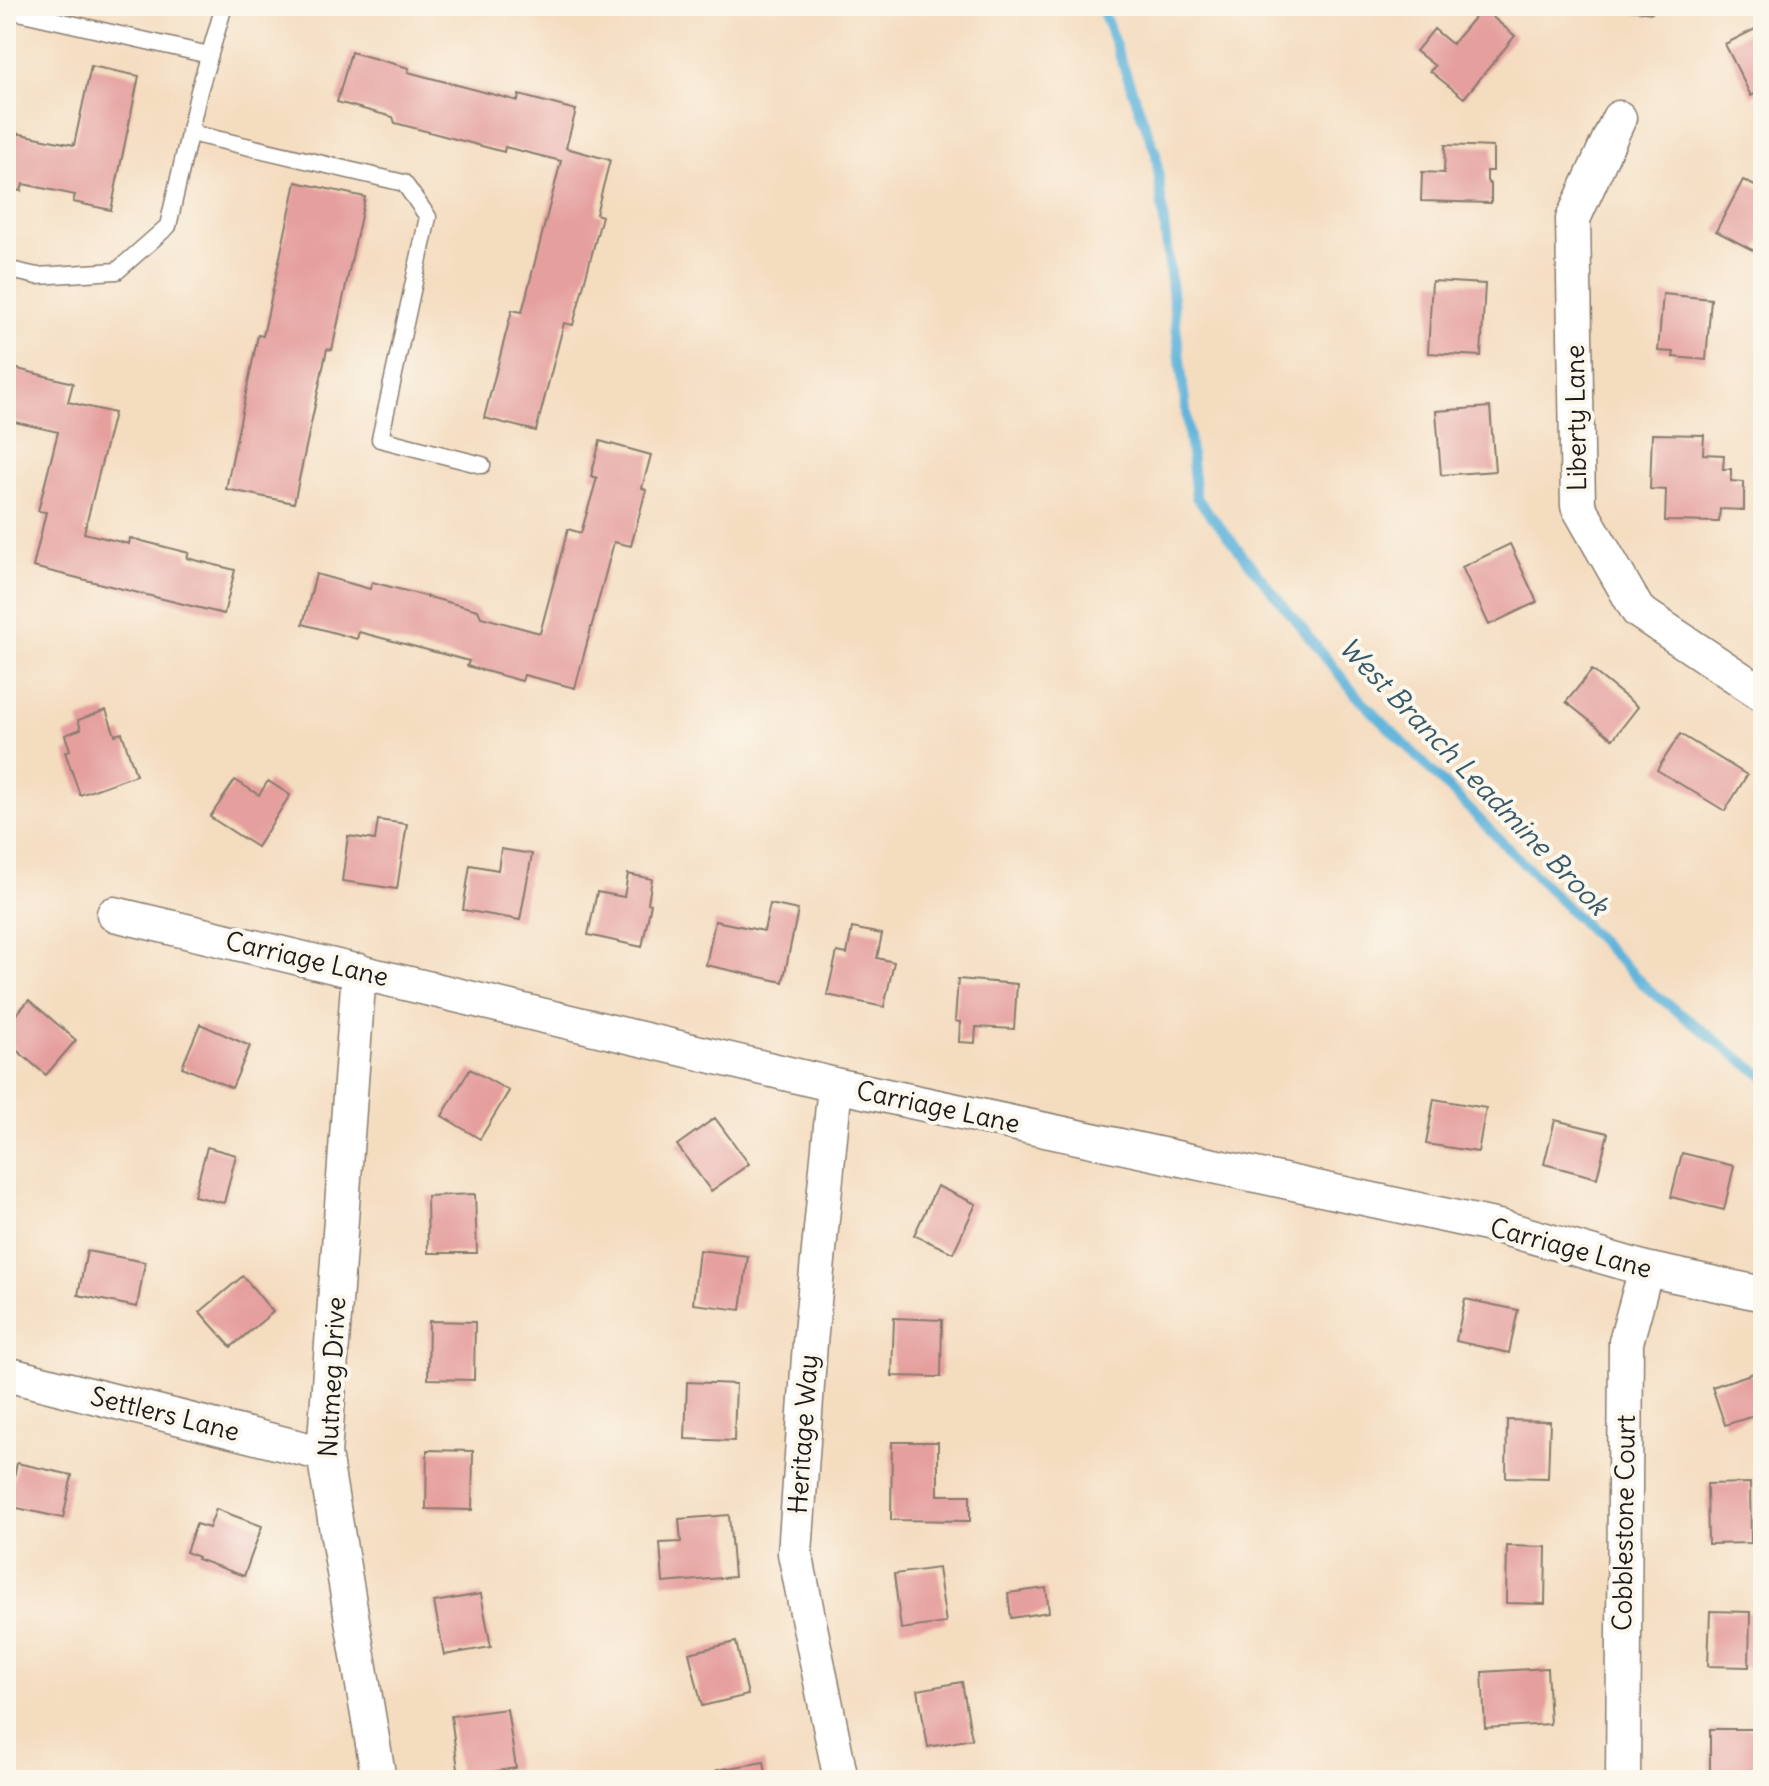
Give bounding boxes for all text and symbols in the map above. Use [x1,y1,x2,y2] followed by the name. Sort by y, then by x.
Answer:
[1558,344,1593,492] street label: Liberty Lane
[1332,629,1618,924] water label: West Branch Leadmine Brook
[222,924,392,993] street label: Carriage Lane
[853,1073,1023,1140] street label: Carriage Lane
[1487,1210,1656,1285] street label: Carriage Lane
[311,1296,352,1458] street label: Nutmeg Drive
[780,1353,825,1515] street label: Heritage Way
[87,1379,243,1448] street label: Settlers Lane
[1605,1414,1642,1632] street label: Cobblestone Court

